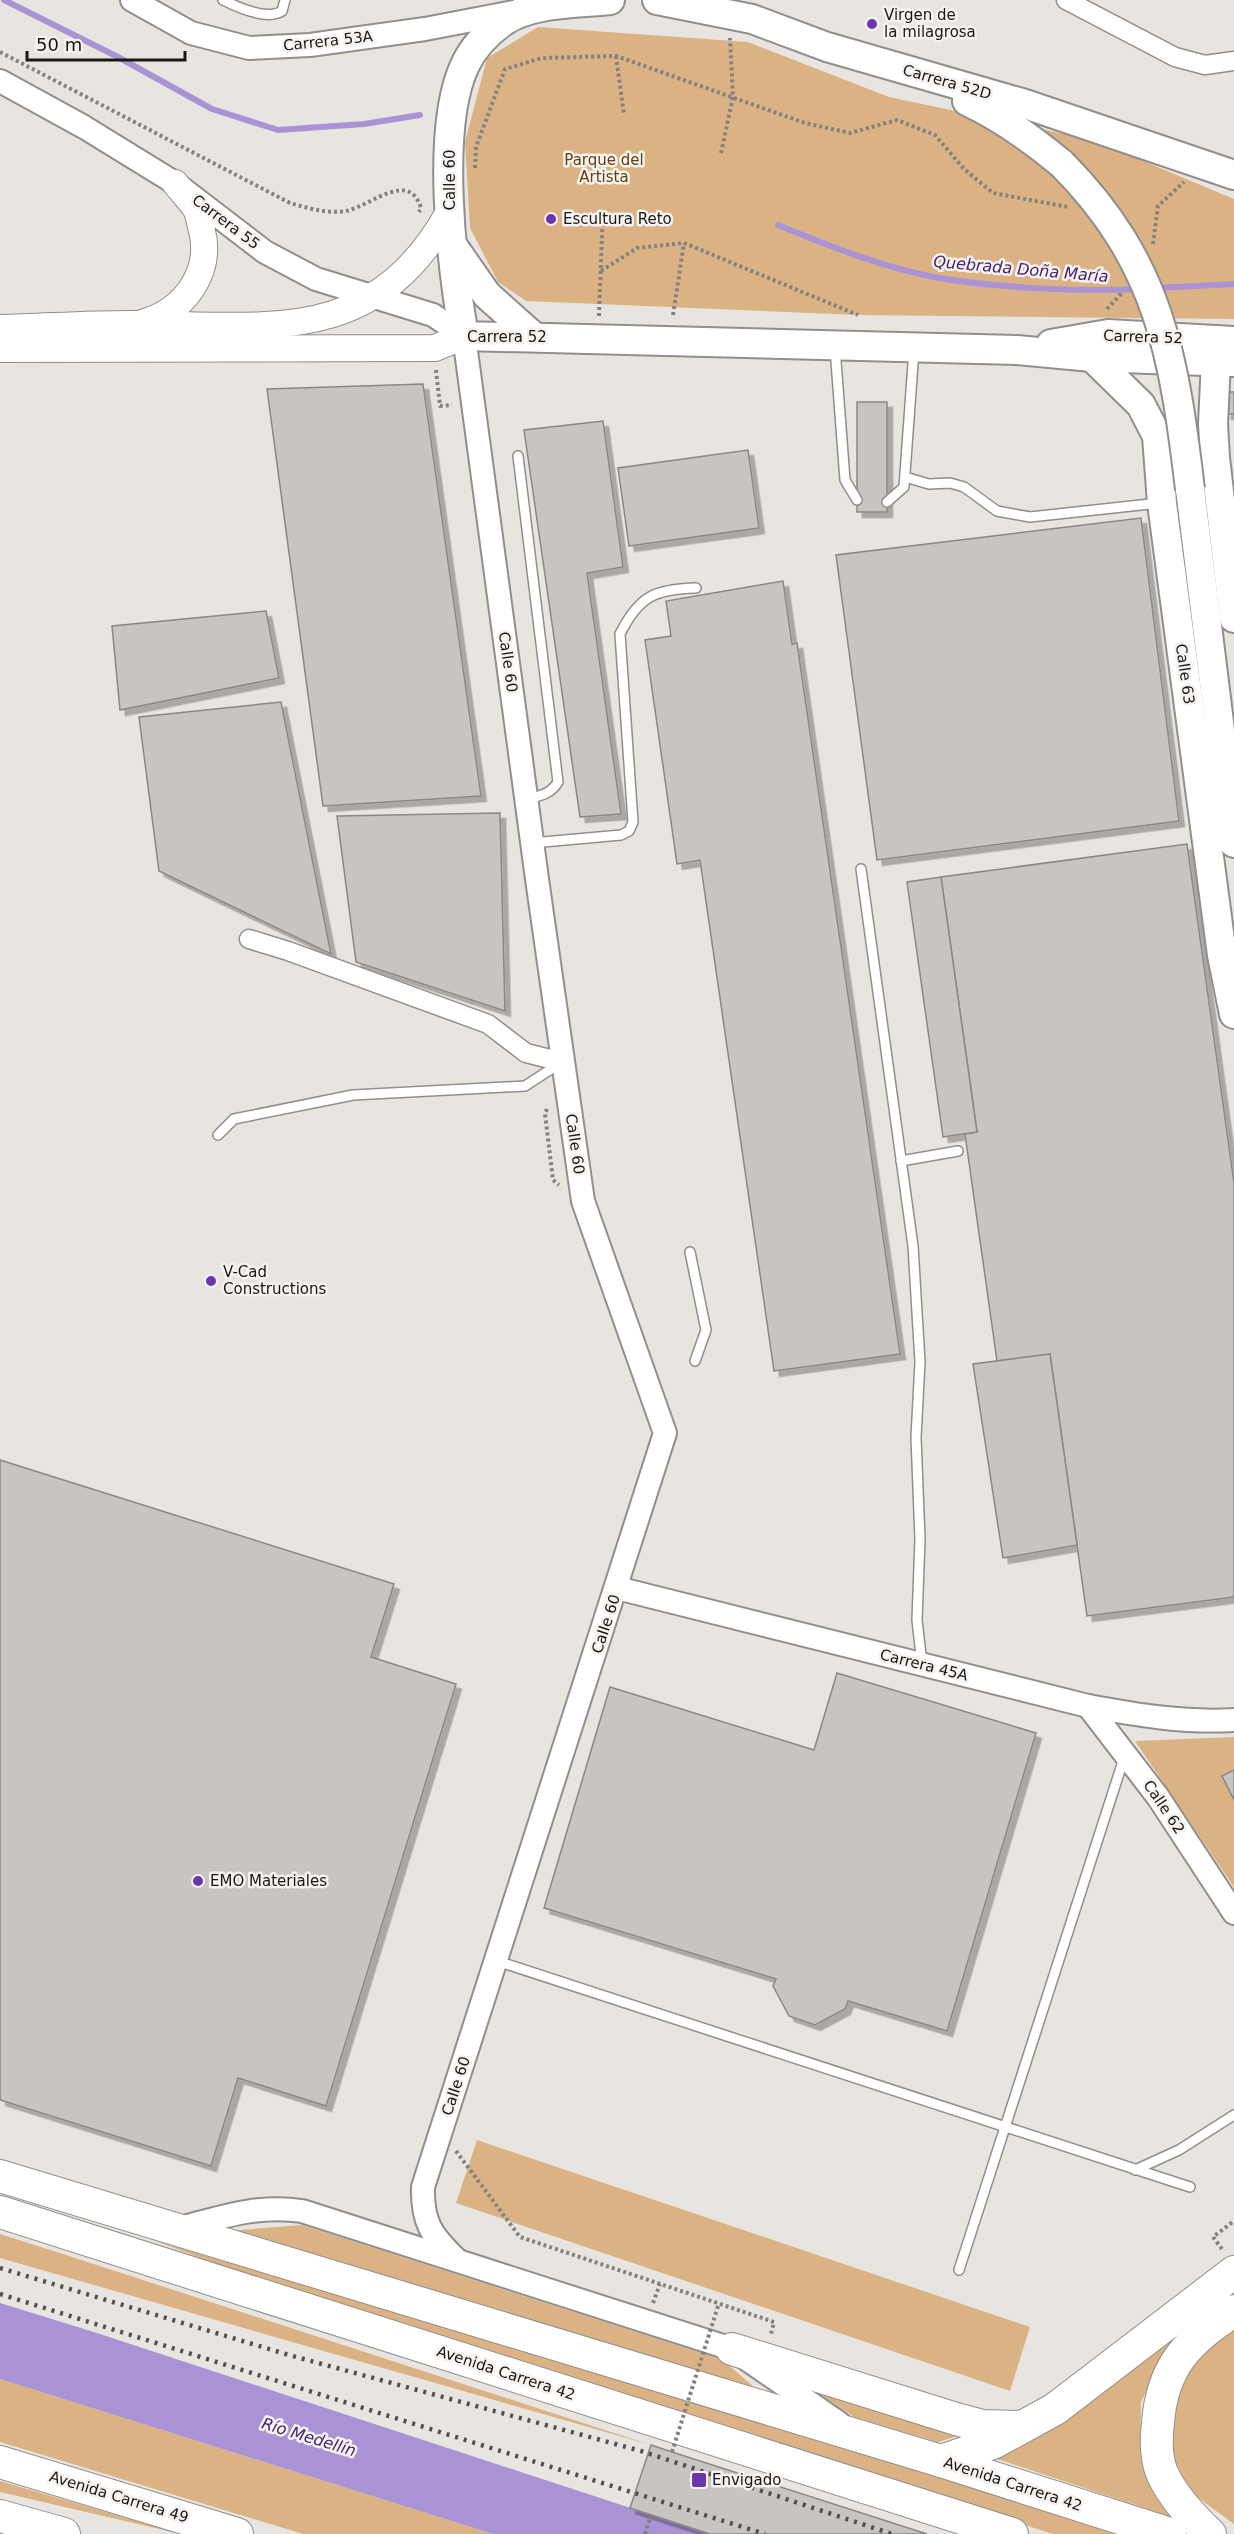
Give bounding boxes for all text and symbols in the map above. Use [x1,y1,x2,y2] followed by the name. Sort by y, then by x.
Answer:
[884,6,976,41] place label: Virgen de la milagrosa
[865,17,879,31] marker: Virgen de la milagrosa
[27,24,184,62] scale bar
[282,27,374,55] street label: Carrera 53A
[36,34,82,55] text: 50 m
[901,61,993,103] street label: Carrera 52D
[441,149,459,211] street label: Calle 60
[564,151,644,186] park label: Parque del Artista
[189,191,263,253] street label: Carrera 55
[563,210,672,228] place label: Escultura Reto
[544,212,558,226] marker: Escultura Reto
[933,252,1109,286] water label: Quebrada Doña María
[1103,327,1183,347] street label: Carrera 52
[467,328,547,346] street label: Carrera 52
[495,630,521,694] street label: Calle 60
[1172,642,1198,706] street label: Calle 63
[562,1112,588,1176] street label: Calle 60
[223,1263,327,1298] place label: V-Cad Constructions
[204,1274,218,1288] marker: V-Cad Constructions
[588,1592,624,1656] street label: Calle 60
[878,1645,971,1685] street label: Carrera 45A
[1139,1777,1189,1837] street label: Calle 62
[210,1872,327,1890] place label: EMO Materiales
[191,1874,205,1888] marker: EMO Materiales
[438,2054,474,2118] street label: Calle 60
[435,2342,577,2404] street label: Avenida Carrera 42
[260,2414,358,2460] water label: Río Medellín
[942,2453,1084,2515] street label: Avenida Carrera 42
[47,2467,191,2527] street label: Avenida Carrera 49
[690,2471,708,2489] marker: Envigado
[712,2471,781,2489] place label: Envigado

